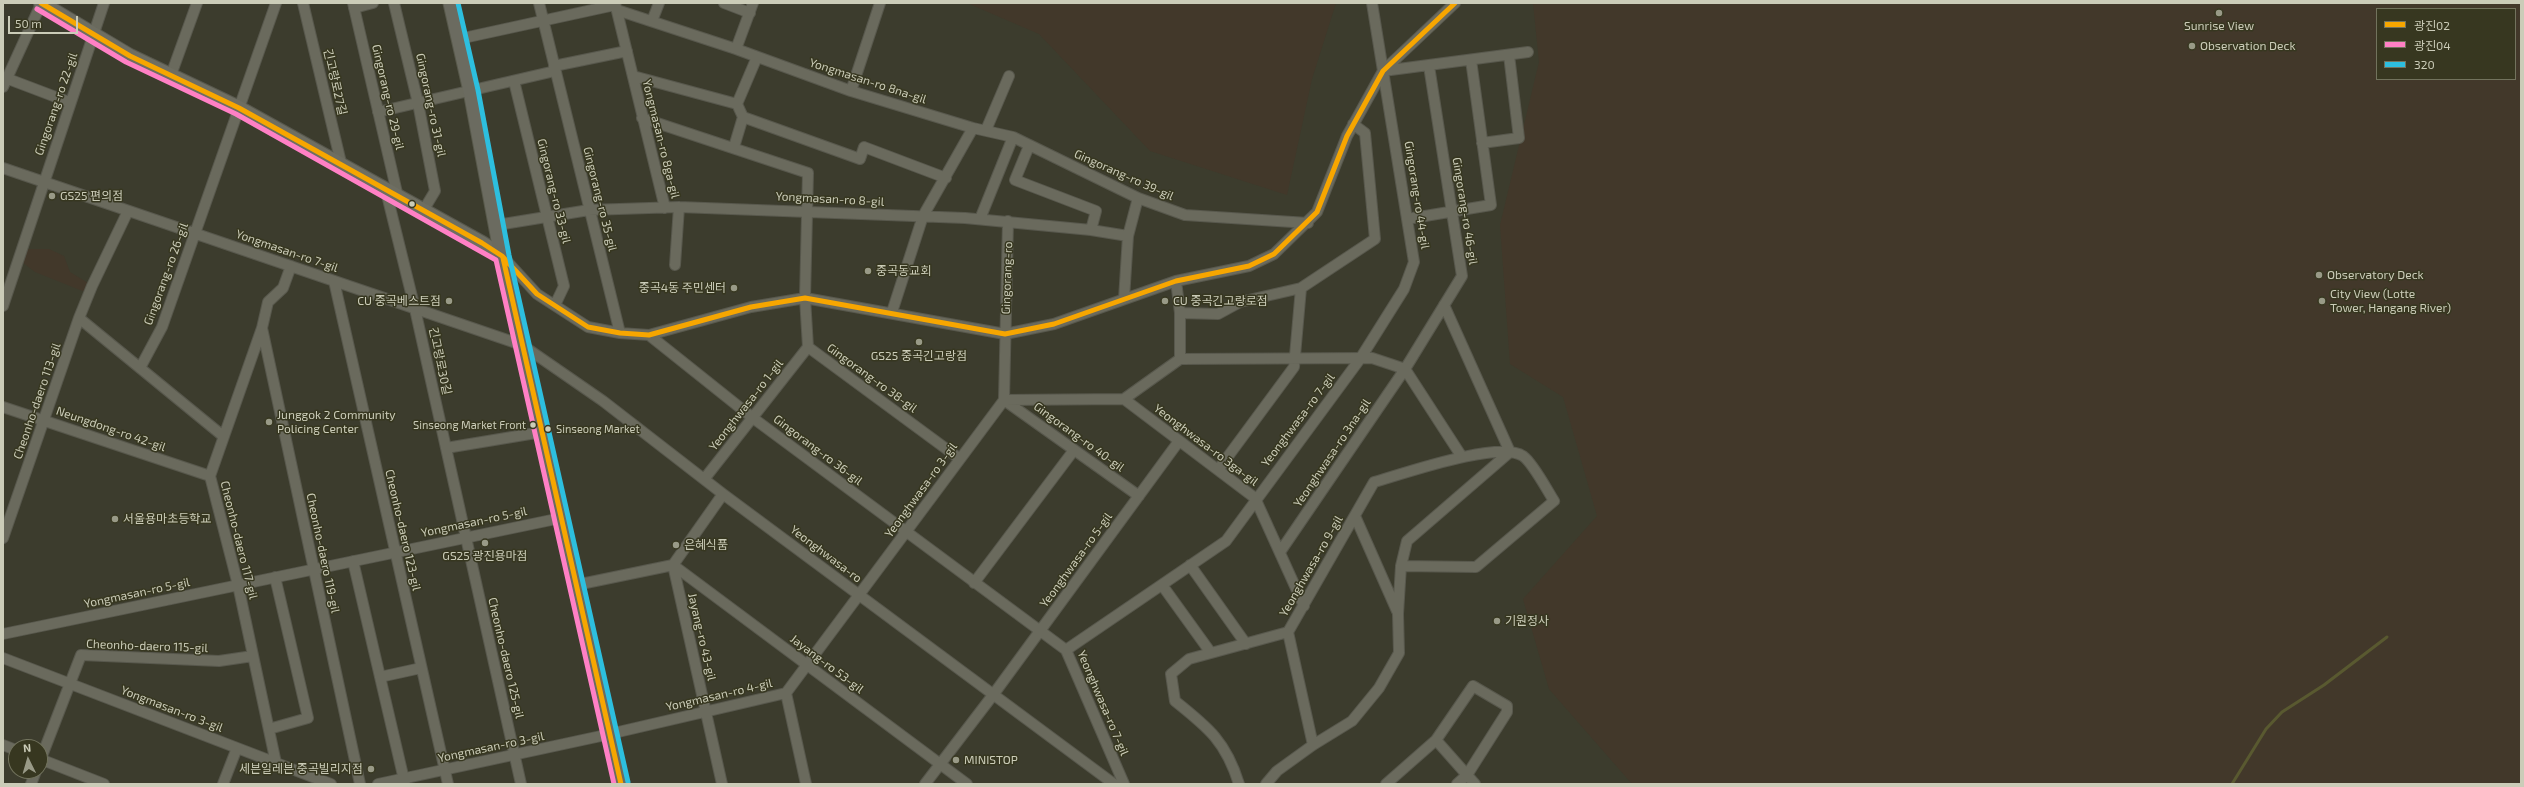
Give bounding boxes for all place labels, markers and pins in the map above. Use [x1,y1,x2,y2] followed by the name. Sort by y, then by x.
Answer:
[2214,8,2224,18] marker: Sunrise View
[2184,19,2254,33] place label: Sunrise View
[2200,39,2295,53] place label: Observation Deck
[2187,41,2197,51] marker: Observation Deck
[60,189,123,203] place label: GS25 편의점
[47,191,57,201] marker: GS25 편의점
[407,199,417,209] unlabelled marker
[876,264,931,278] place label: 중곡동교회
[863,266,873,276] marker: 중곡동교회
[2327,268,2424,282] place label: Observatory Deck
[2314,270,2324,280] marker: Observatory Deck
[639,281,726,295] place label: 중곡4동 주민센터
[729,283,739,293] marker: 중곡4동 주민센터
[2330,287,2451,315] place label: City View (Lotte Tower, Hangang River)
[357,294,441,308] place label: CU 중곡베스트점
[1173,294,1268,308] place label: CU 중곡긴고랑로점
[444,296,454,306] marker: CU 중곡베스트점
[1160,296,1170,306] marker: CU 중곡긴고랑로점
[2317,296,2327,306] marker: City View (Lotte Tower, Hangang River)
[914,337,924,347] marker: GS25 중곡긴고랑점
[871,349,967,363] place label: GS25 중곡긴고랑점
[277,408,396,436] place label: Junggok 2 Community Policing Center
[264,417,274,427] marker: Junggok 2 Community Policing Center
[413,418,526,432] place label: Sinseong Market Front
[528,420,538,430] marker: Sinseong Market Front
[556,422,640,436] place label: Sinseong Market
[543,424,553,434] marker: Sinseong Market
[123,512,211,526] place label: 서울용마초등학교
[110,514,120,524] marker: 서울용마초등학교
[480,538,490,548] marker: GS25 광진용마점
[684,538,728,552] place label: 은혜식품
[671,540,681,550] marker: 은혜식품
[442,549,528,563] place label: GS25 광진용마점
[1505,614,1549,628] place label: 기원정사
[1492,616,1502,626] marker: 기원정사
[964,753,1018,767] place label: MINISTOP
[951,755,961,765] marker: MINISTOP
[239,762,363,776] place label: 세븐일레븐 중곡빌리지점
[366,764,376,774] marker: 세븐일레븐 중곡빌리지점

